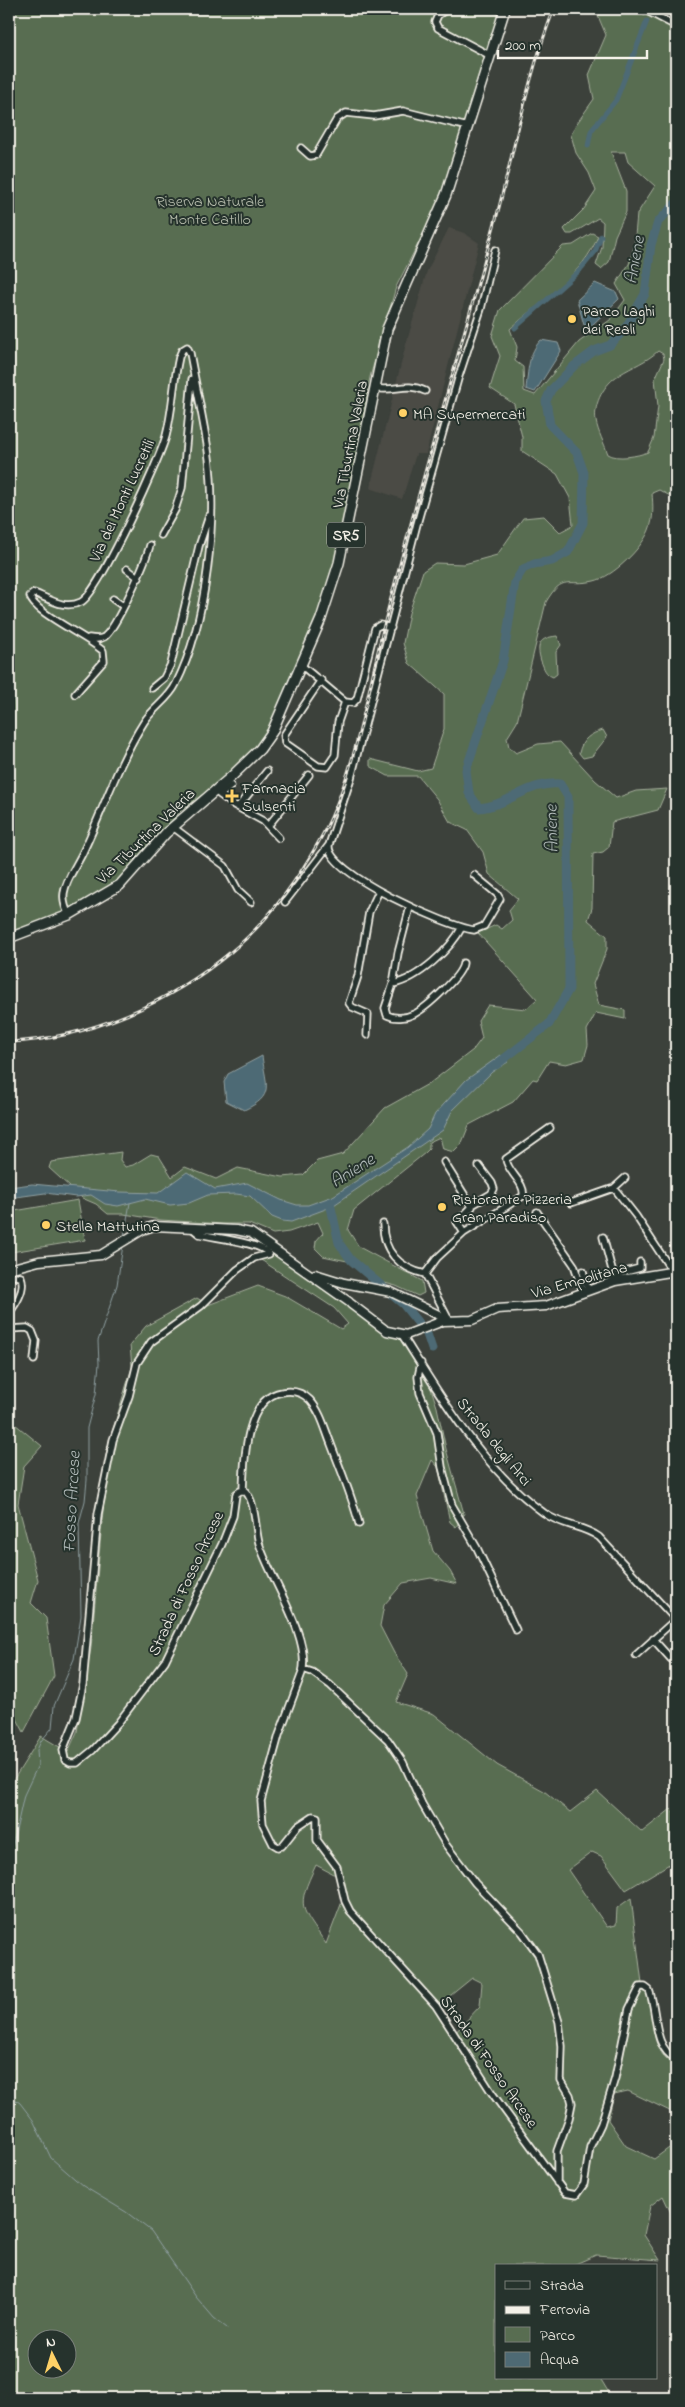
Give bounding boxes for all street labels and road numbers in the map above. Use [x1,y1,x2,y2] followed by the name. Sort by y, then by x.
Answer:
[327,378,375,511] street label: Via Tiburtina Valeria
[83,435,162,567] street label: Via dei Monti Lucretili
[327,522,365,548] road number: SR5
[91,783,201,891] street label: Via Tiburtina Valeria
[528,1256,630,1306] street label: Via Empolitana
[450,1393,537,1492] street label: Strada degli Arci
[143,1507,231,1660] street label: Strada di Fosso Arcese
[434,1991,544,2134] street label: Strada di Fosso Arcese

